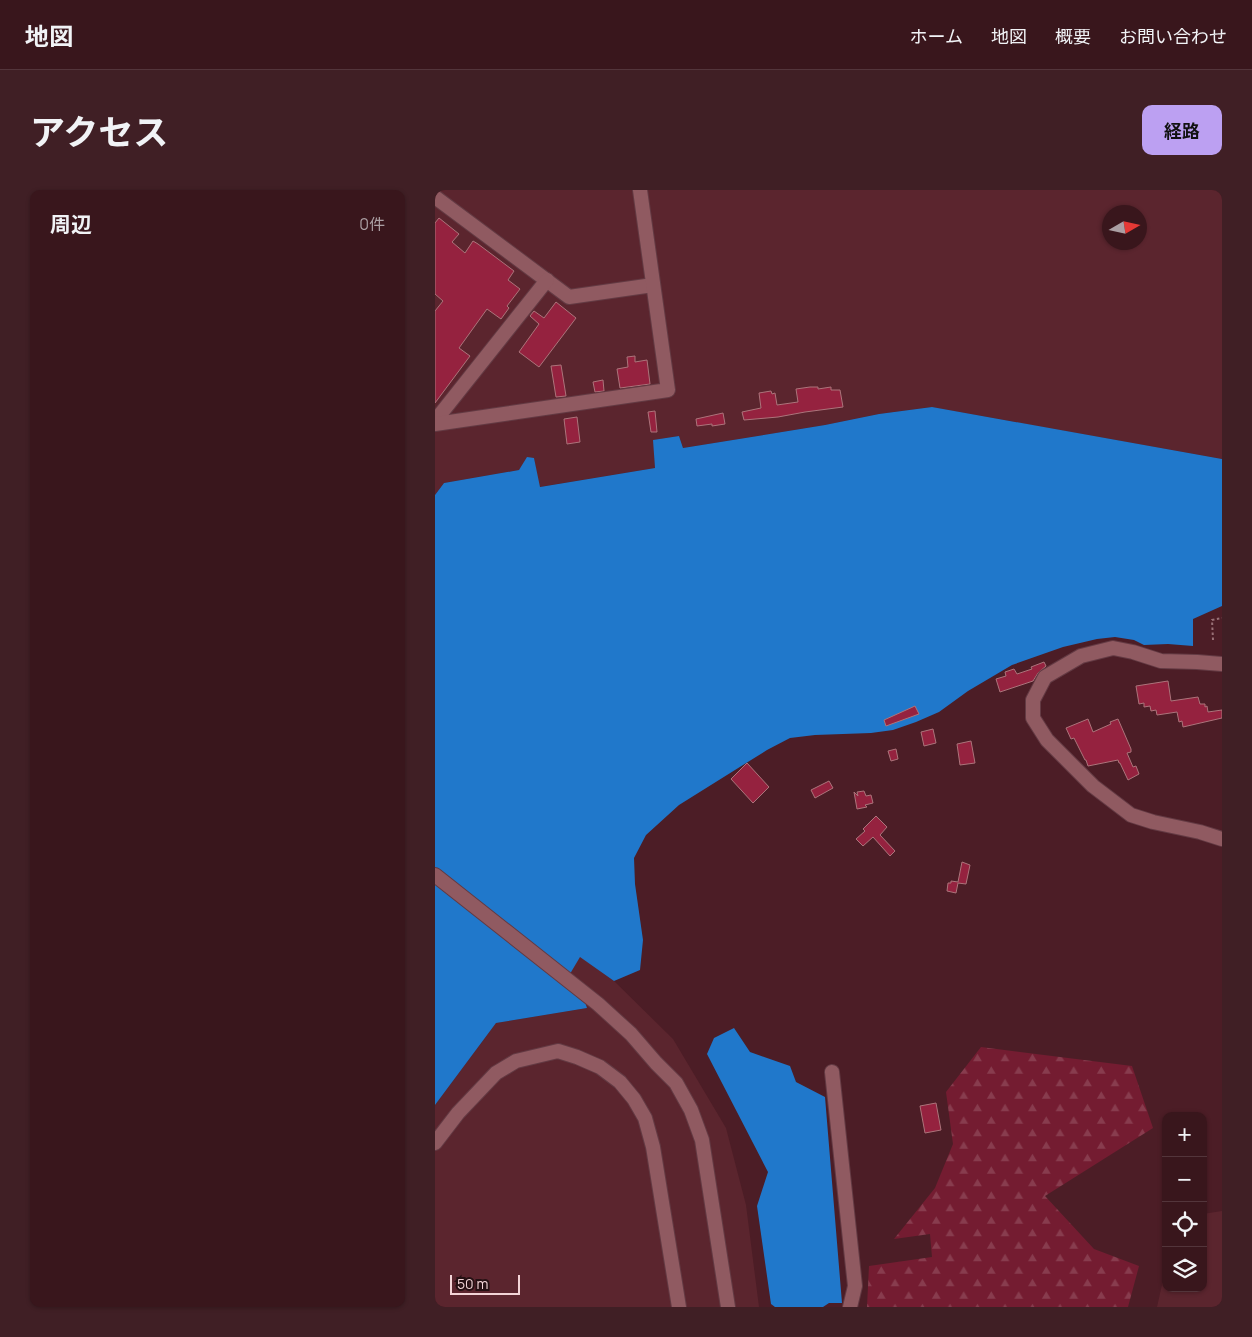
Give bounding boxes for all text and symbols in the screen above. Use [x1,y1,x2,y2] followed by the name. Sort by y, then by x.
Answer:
[25,19,73,52] text: 地図
[910,24,963,48] text: ホーム
[991,24,1027,48] text: 地図
[1055,24,1091,48] text: 概要
[1119,24,1227,48] text: お問い合わせ
[1142,105,1222,155] button: 経路
[30,108,168,156] text: アクセス
[1102,205,1147,250] north arrow
[50,210,92,238] text: 周辺
[359,213,385,235] text: 0件
[1162,1112,1207,1292] map controls
[1162,1112,1207,1157] button: +
[1162,1157,1207,1202] button: −
[1162,1202,1207,1247] button: locate
[1162,1247,1207,1292] button: layers
[450,1272,520,1295] scale bar
[457,1274,488,1293] text: 50 m

